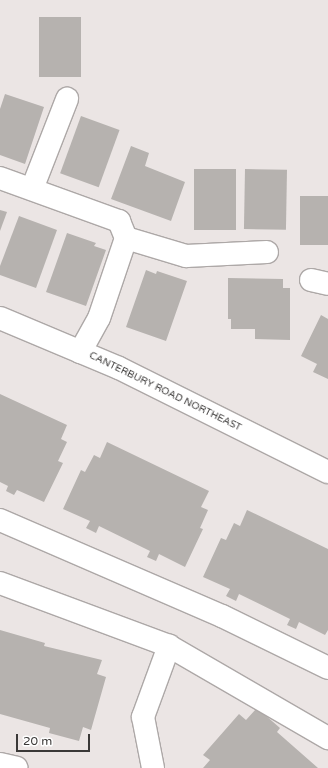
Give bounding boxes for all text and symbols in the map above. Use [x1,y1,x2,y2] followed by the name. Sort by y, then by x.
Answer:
[87,350,243,434] street label: CANTERBURY ROAD NORTHEAST
[18,726,92,752] scale bar
[23,734,52,748] text: 20 m

